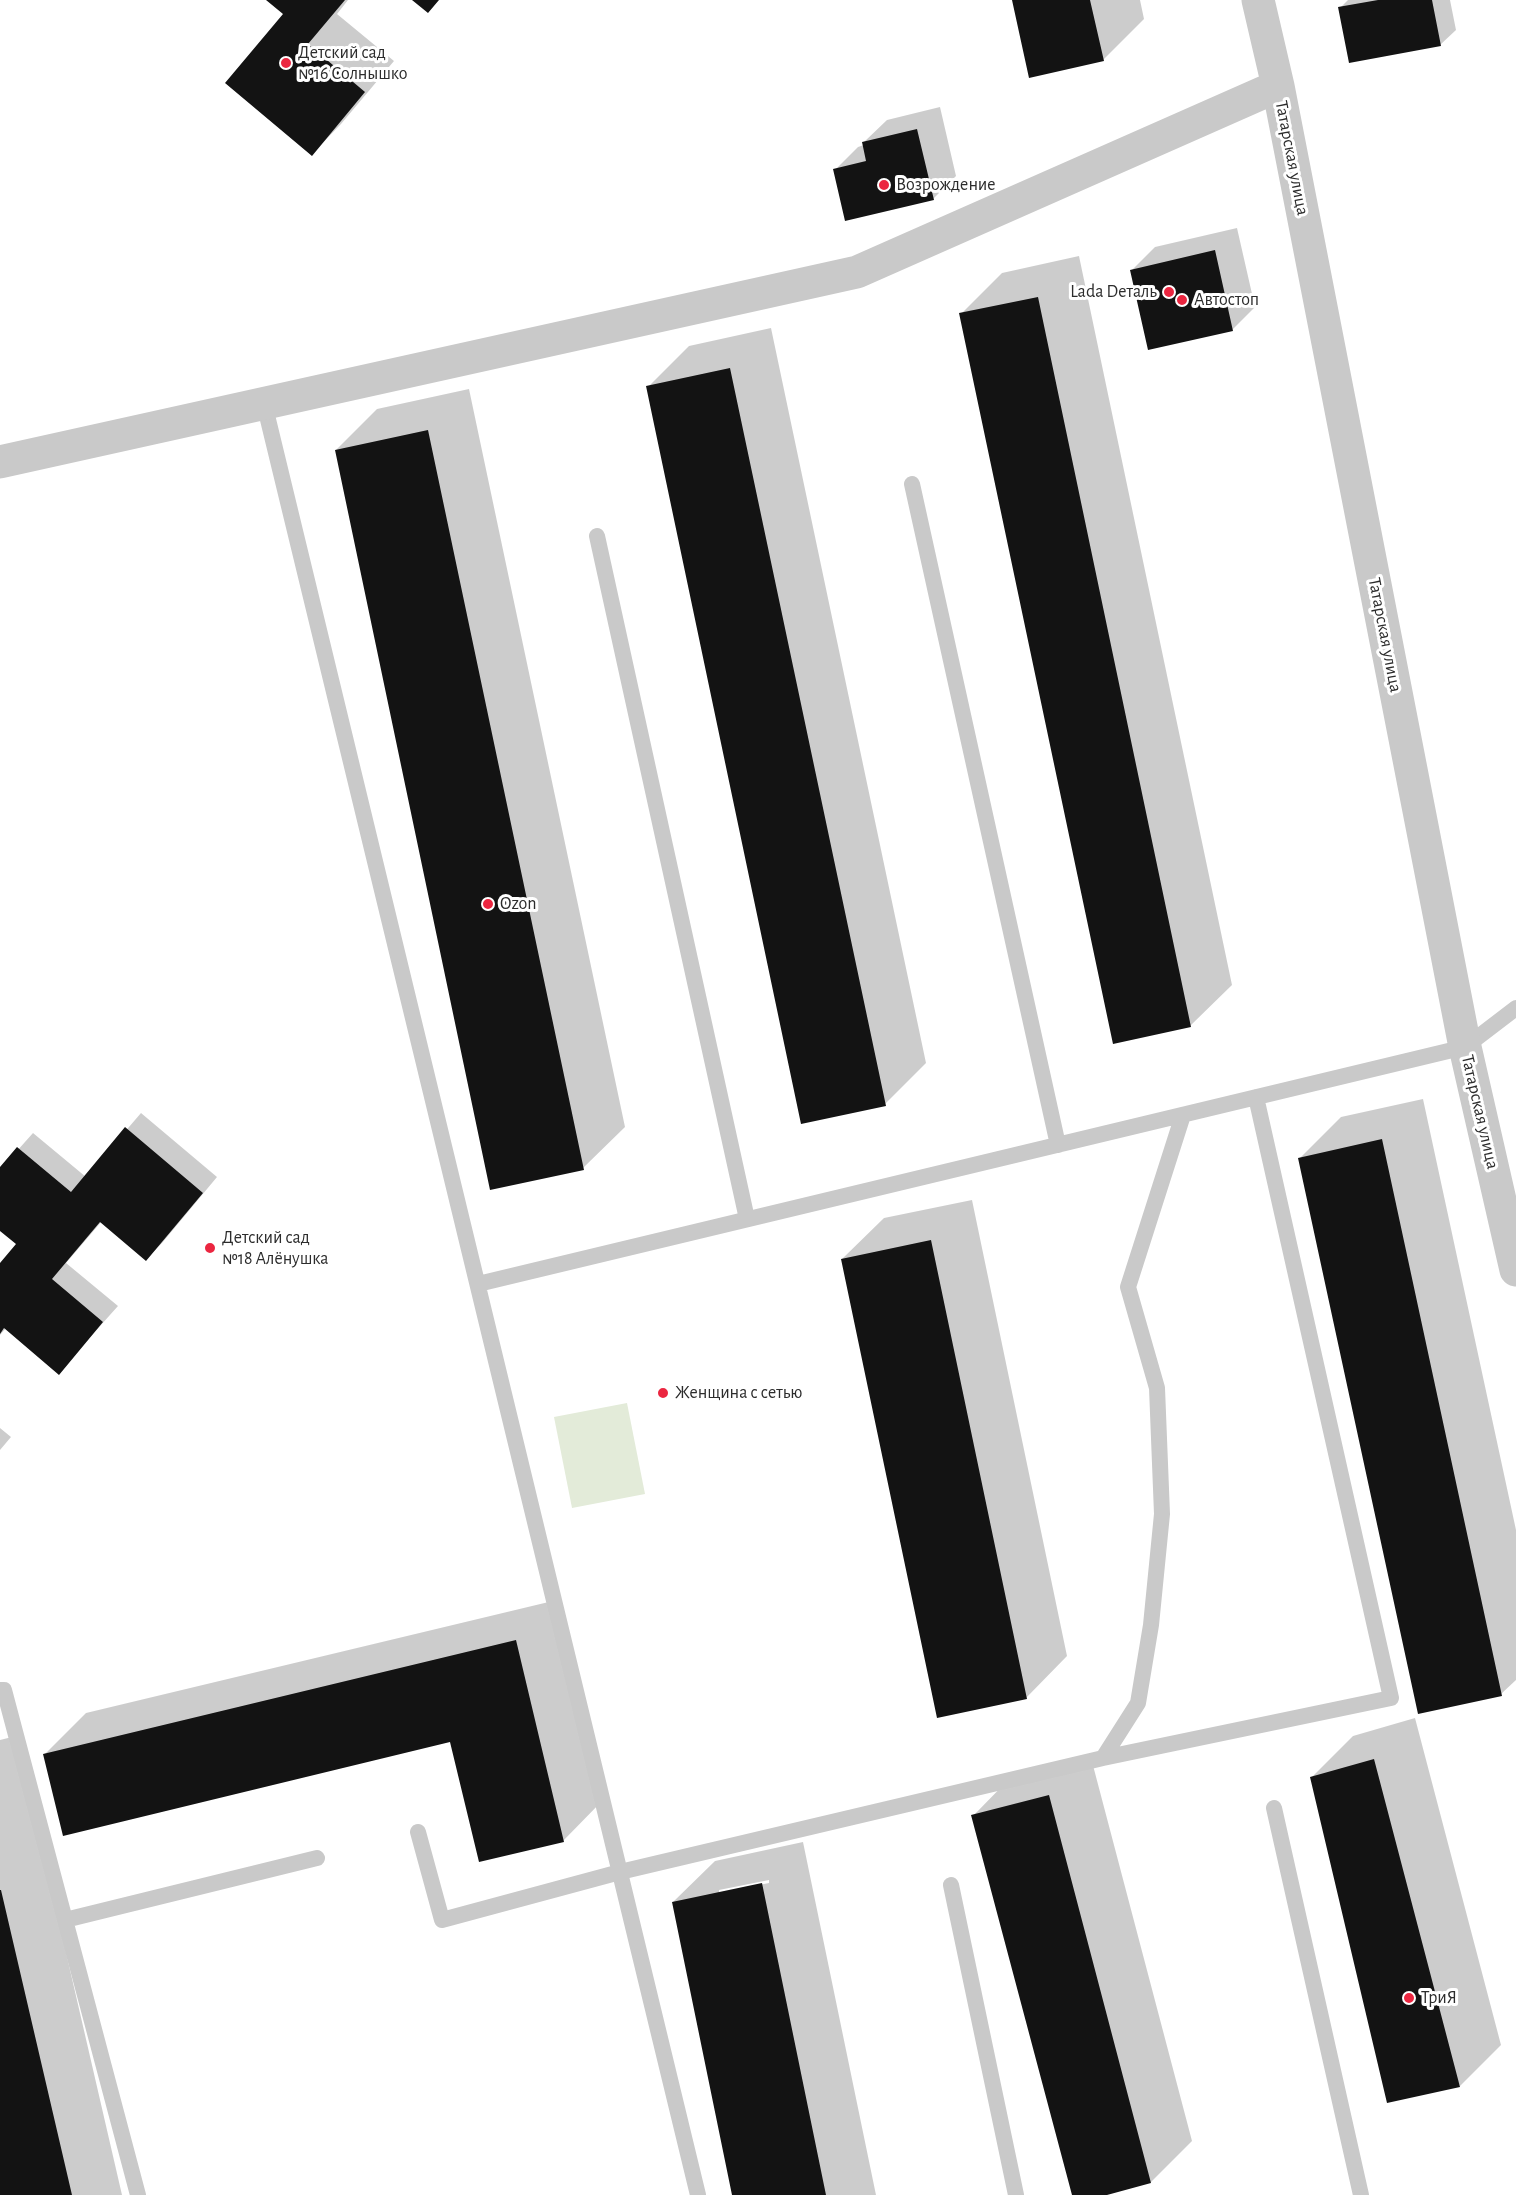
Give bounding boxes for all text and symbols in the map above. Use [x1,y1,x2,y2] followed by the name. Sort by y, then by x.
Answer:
[298,42,408,84] place label: Детский сад №16 Солнышко
[279,56,293,70] marker: Детский сад №16 Солнышко
[1270,99,1314,217] street label: Татарская улица
[896,174,996,196] place label: Возрождение
[877,178,891,192] marker: Возрождение
[1070,281,1157,303] place label: Lada Dеталь
[1162,285,1176,299] marker: Lada Dеталь
[1194,289,1259,311] place label: Автостоп
[1175,293,1189,307] marker: Автостоп
[1363,576,1407,694] street label: Татарская улица
[500,893,537,915] place label: Ozon
[481,897,495,911] marker: Ozon
[1456,1053,1504,1171] street label: Татарская улица
[222,1227,328,1270] place label: Детский сад №18 Алёнушка
[203,1241,217,1255] marker: Детский сад №18 Алёнушка
[675,1382,802,1404] place label: Женщина с сетью
[656,1386,670,1400] marker: Женщина с сетью
[1421,1987,1457,2009] place label: ТриЯ
[1402,1991,1416,2005] marker: ТриЯ

